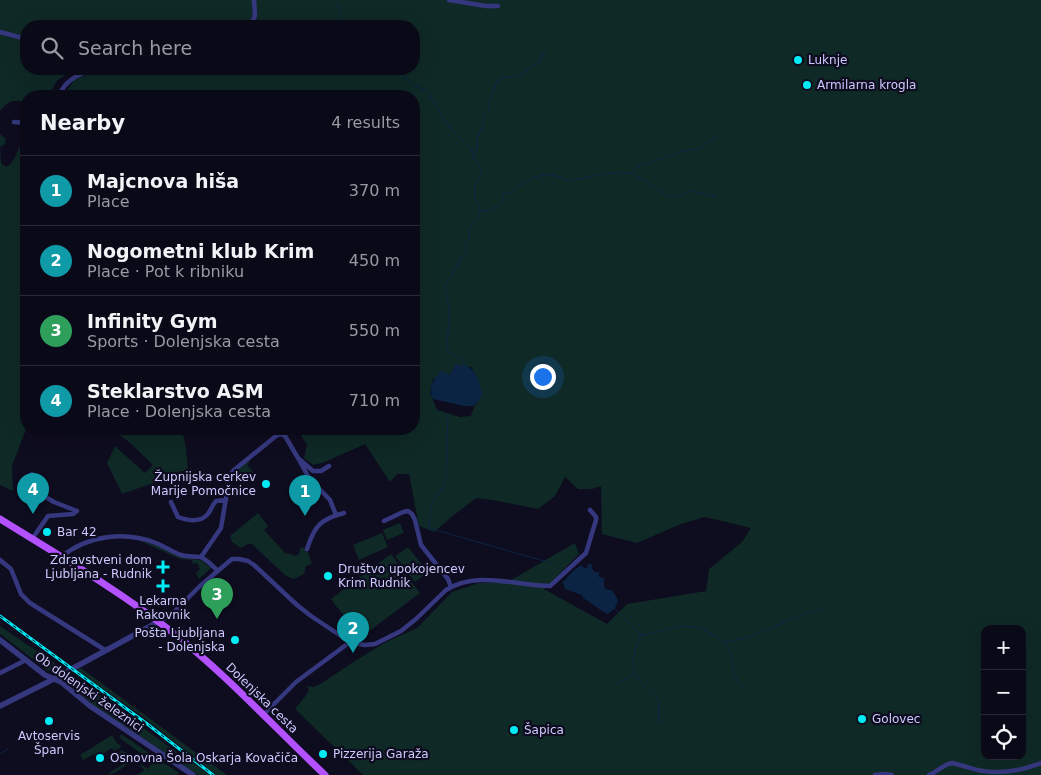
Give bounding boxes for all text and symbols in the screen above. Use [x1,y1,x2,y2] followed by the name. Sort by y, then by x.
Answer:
[20,20,420,75] search box
[38,34,66,62] icon: search
[78,37,192,59] text: Search here
[808,53,847,67] place label: Luknje
[792,54,804,66] marker: Luknje
[817,78,916,92] place label: Armilarna krogla
[801,79,813,91] marker: Armilarna krogla
[40,111,125,135] text: Nearby
[331,113,400,132] text: 4 results
[87,170,239,192] text: Majcnova hiša
[50,181,62,200] text: 1
[349,181,400,200] text: 370 m
[87,192,130,211] text: Place
[87,240,314,262] text: Nogometni klub Krim
[50,251,62,270] text: 2
[349,251,400,270] text: 450 m
[87,262,244,281] text: Place · Pot k ribniku
[87,310,218,332] text: Infinity Gym
[50,321,62,340] text: 3
[349,321,400,340] text: 550 m
[87,332,280,351] text: Sports · Dolenjska cesta
[530,364,556,390] your location
[87,380,264,402] text: Steklarstvo ASM
[50,391,62,410] text: 4
[349,391,400,410] text: 710 m
[87,402,271,421] text: Place · Dolenjska cesta
[151,469,256,498] place label: Župnijska cerkev Marije Pomočnice
[17,473,49,514] pin: 4
[289,475,321,516] pin: 1
[260,478,272,490] marker: Župnijska cerkev Marije Pomočnice
[57,525,97,539] place label: Bar 42
[41,526,53,538] marker: Bar 42
[45,553,152,581] place label: Zdravstveni dom Ljubljana - Rudnik
[156,560,170,574] marker: Zdravstveni dom Ljubljana - Rudnik
[338,562,465,590] place label: Društvo upokojencev Krim Rudnik
[322,570,334,582] marker: Društvo upokojencev Krim Rudnik
[201,578,233,619] pin: 3
[157,580,169,592] marker: Lekarna Rakovnik
[136,594,190,622] place label: Lekarna Rakovnik
[337,612,369,653] pin: 2
[981,625,1026,760] map controls
[981,625,1026,670] button: +
[135,626,225,654] place label: Pošta Ljubljana - Dolenjska
[229,634,241,646] marker: Pošta Ljubljana - Dolenjska
[32,649,146,735] street label: Ob dolenjski železnici
[223,660,301,736] street label: Dolenjska cesta
[981,670,1026,715] button: −
[872,712,920,726] place label: Golovec
[856,713,868,725] marker: Golovec
[43,715,55,727] marker: Avtoservis Špan
[981,715,1026,760] button: locate
[524,722,564,737] place label: Šapica
[508,724,520,736] marker: Šapica
[18,729,80,757] place label: Avtoservis Špan
[333,747,429,761] place label: Pizzerija Garaža
[317,748,329,760] marker: Pizzerija Garaža
[110,750,298,765] place label: Osnovna Šola Oskarja Kovačiča
[94,752,106,764] marker: Osnovna Šola Oskarja Kovačiča

